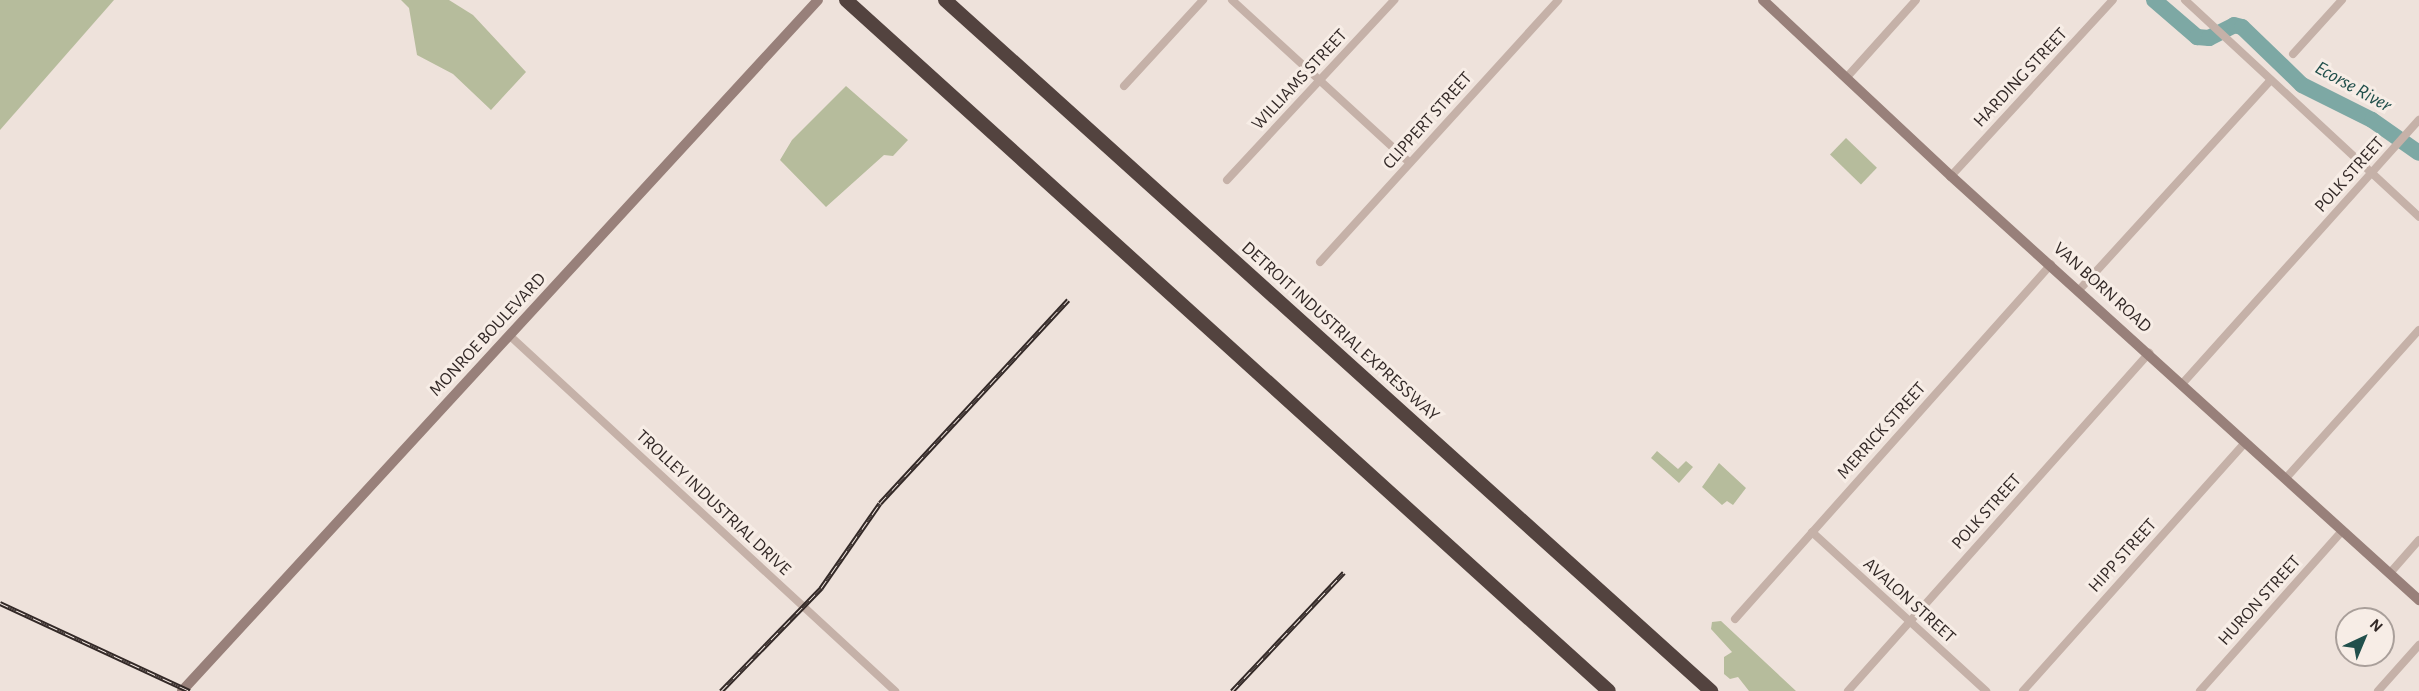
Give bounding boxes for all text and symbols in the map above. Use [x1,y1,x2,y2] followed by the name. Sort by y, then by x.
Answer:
[1969,24,2073,132] street label: HARDING STREET
[1248,25,1352,135] street label: WILLIAMS STREET
[2311,56,2395,118] water label: Ecorse River
[1379,68,1477,174] street label: CLIPPERT STREET
[2310,133,2390,217] street label: POLK STREET
[1237,237,1443,427] street label: DETROIT INDUSTRIAL EXPRESSWAY
[2048,238,2156,338] street label: VAN BORN ROAD
[425,269,551,401] street label: MONROE BOULEVARD
[1833,378,1931,484] street label: MERRICK STREET
[631,426,795,580] street label: TROLLEY INDUSTRIAL DRIVE
[1947,470,2027,554] street label: POLK STREET
[2084,515,2162,597] street label: HIPP STREET
[2214,552,2306,650] street label: HURON STREET
[1858,554,1960,648] street label: AVALON STREET
[2335,607,2395,667] north arrow
[2367,616,2386,635] text: N

